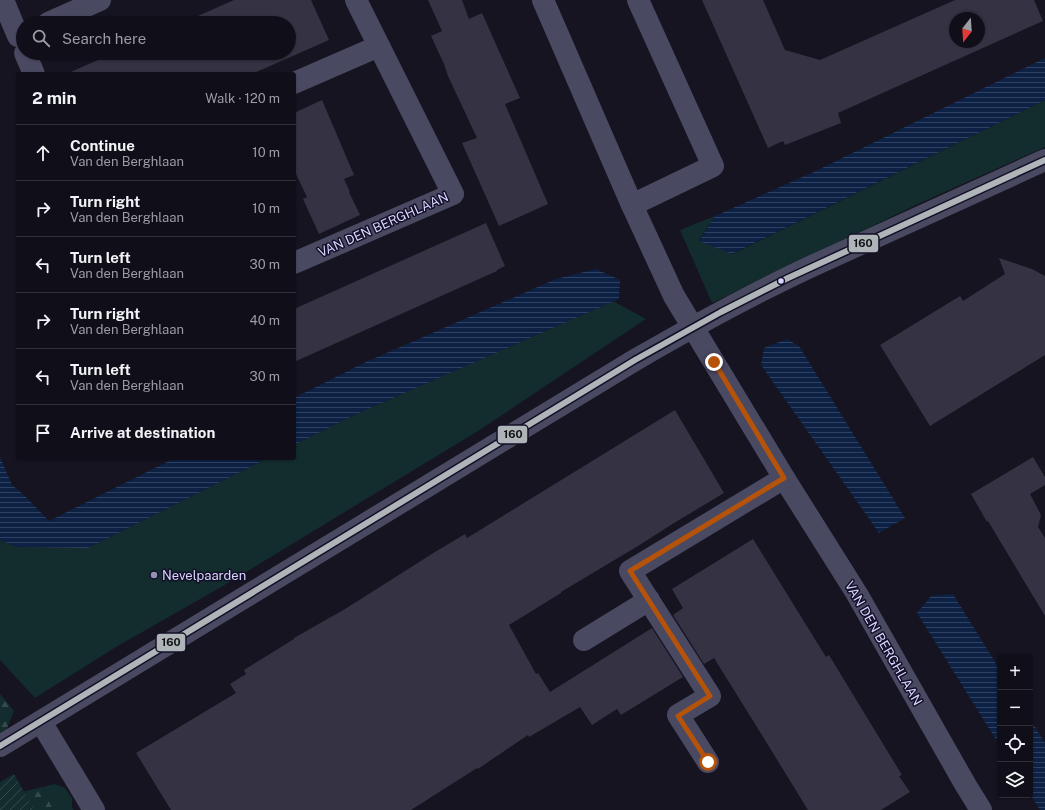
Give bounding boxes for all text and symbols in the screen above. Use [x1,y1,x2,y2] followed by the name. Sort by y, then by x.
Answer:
[949,12,985,48] north arrow
[16,16,296,60] search box
[30,27,52,49] icon: search
[62,30,146,47] text: Search here
[32,88,77,108] text: 2 min
[205,91,280,106] text: Walk · 120 m
[70,137,135,154] text: Continue
[32,142,54,164] icon: ahead
[252,145,280,160] text: 10 m
[70,154,184,169] text: Van den Berghlaan
[316,189,451,260] street label: VAN DEN BERGHLAAN
[70,193,140,210] text: Turn right
[32,198,54,220] icon: right
[252,201,280,216] text: 10 m
[70,210,184,225] text: Van den Berghlaan
[848,234,879,253] line badge: 160
[853,237,873,249] text: 160
[70,249,131,266] text: Turn left
[32,254,54,276] icon: left
[250,257,280,272] text: 30 m
[70,266,184,281] text: Van den Berghlaan
[776,276,786,286] unlabelled marker
[70,305,140,322] text: Turn right
[32,310,54,332] icon: right
[249,313,280,328] text: 40 m
[70,322,184,337] text: Van den Berghlaan
[705,353,723,371] route end
[70,361,131,378] text: Turn left
[32,366,54,388] icon: left
[250,369,280,384] text: 30 m
[70,378,184,393] text: Van den Berghlaan
[32,422,54,444] icon: arrive
[70,424,215,441] text: Arrive at destination
[497,425,528,444] line badge: 160
[503,428,523,440] text: 160
[162,568,246,583] place label: Nevelpaarden
[149,570,159,580] marker: Nevelpaarden
[842,579,925,708] street label: VAN DEN BERGHLAAN
[156,633,186,652] line badge: 160
[161,636,181,648] text: 160
[997,654,1033,798] map controls
[997,654,1033,690] button: +
[997,690,1033,726] button: −
[997,726,1033,762] button: locate
[699,753,717,771] route start
[997,762,1033,798] button: layers

